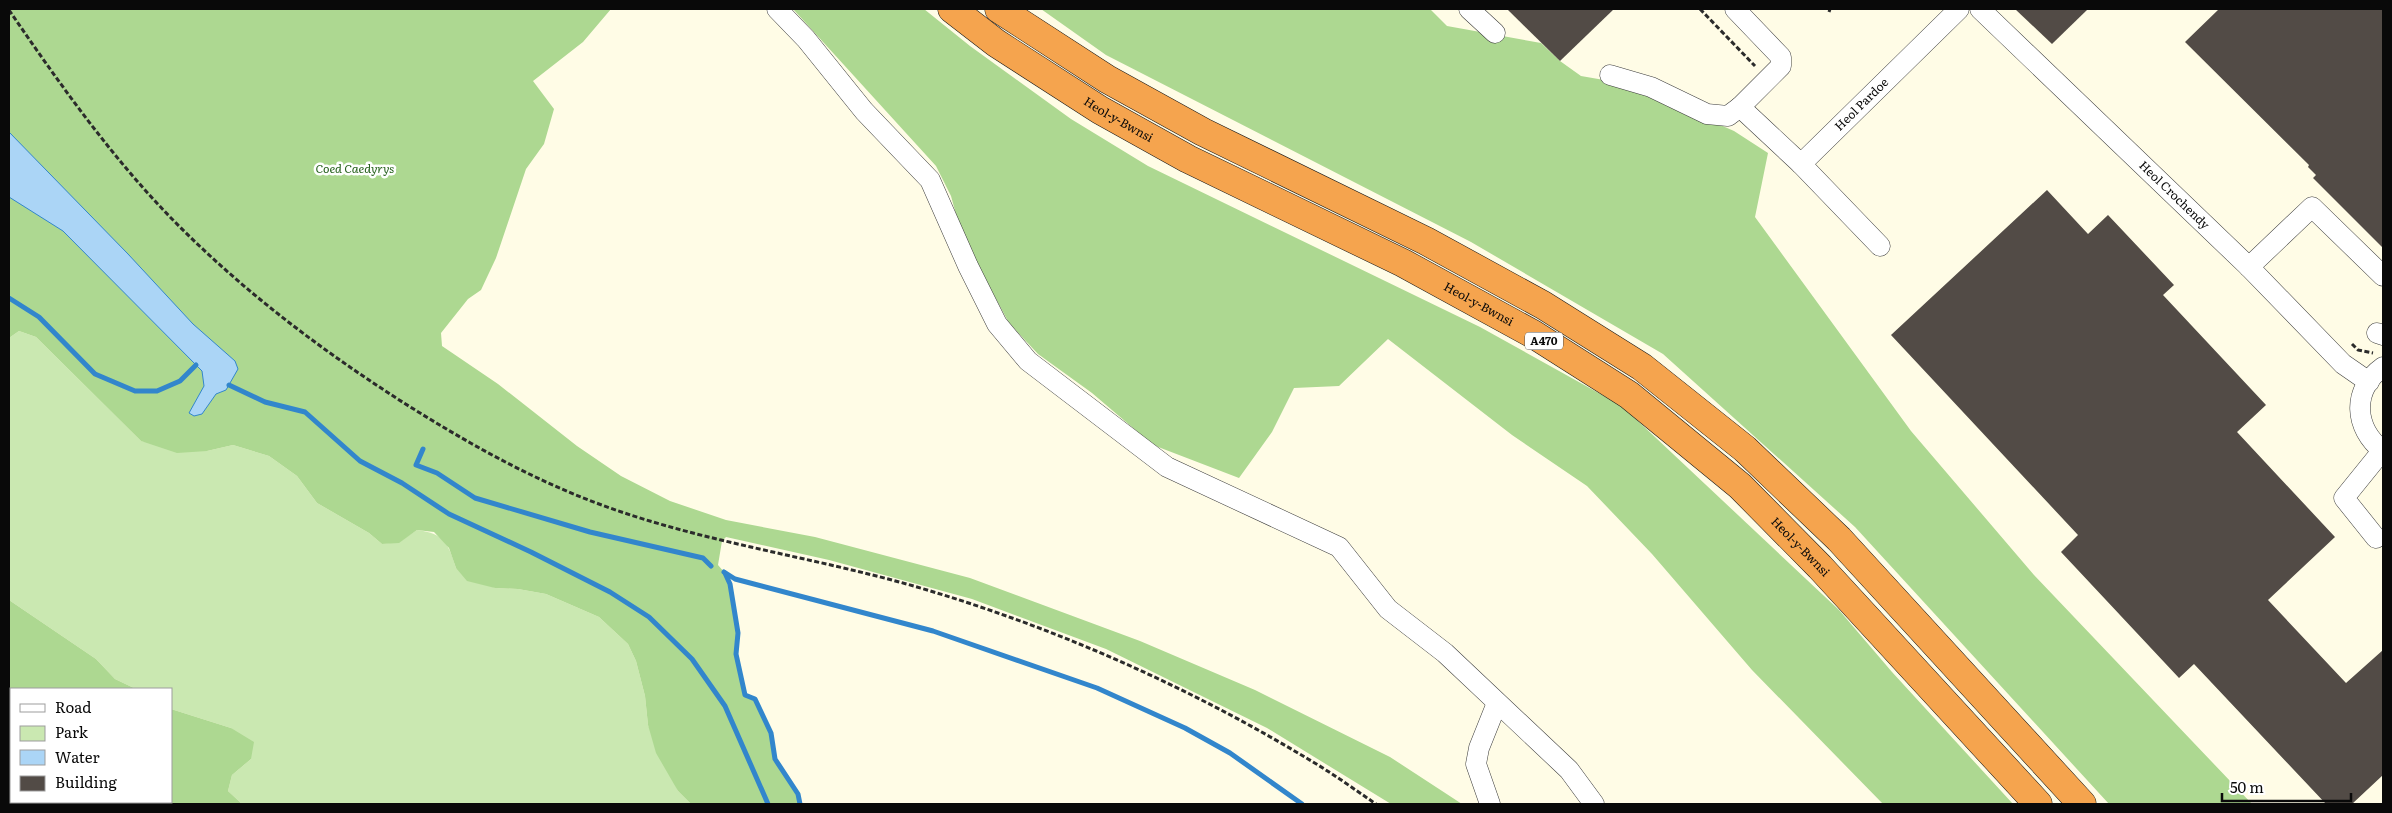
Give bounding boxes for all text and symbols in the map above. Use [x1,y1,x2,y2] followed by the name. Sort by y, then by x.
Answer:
[1830,73,1892,134] street label: Heol Pardoe
[1081,92,1157,146] street label: Heol-y-Bwnsi
[2135,156,2214,233] street label: Heol Crochendy
[316,159,394,177] park label: Coed Caedyrys
[1441,277,1517,330] street label: Heol-y-Bwnsi
[1525,332,1563,350] road number: A470
[1767,512,1834,580] street label: Heol-y-Bwnsi
[10,688,172,803] legend
[55,695,91,718] text: Road
[55,720,89,743] text: Park
[55,745,100,768] text: Water
[55,770,117,793] text: Building
[2222,770,2351,802] scale bar
[2230,775,2264,798] text: 50 m

